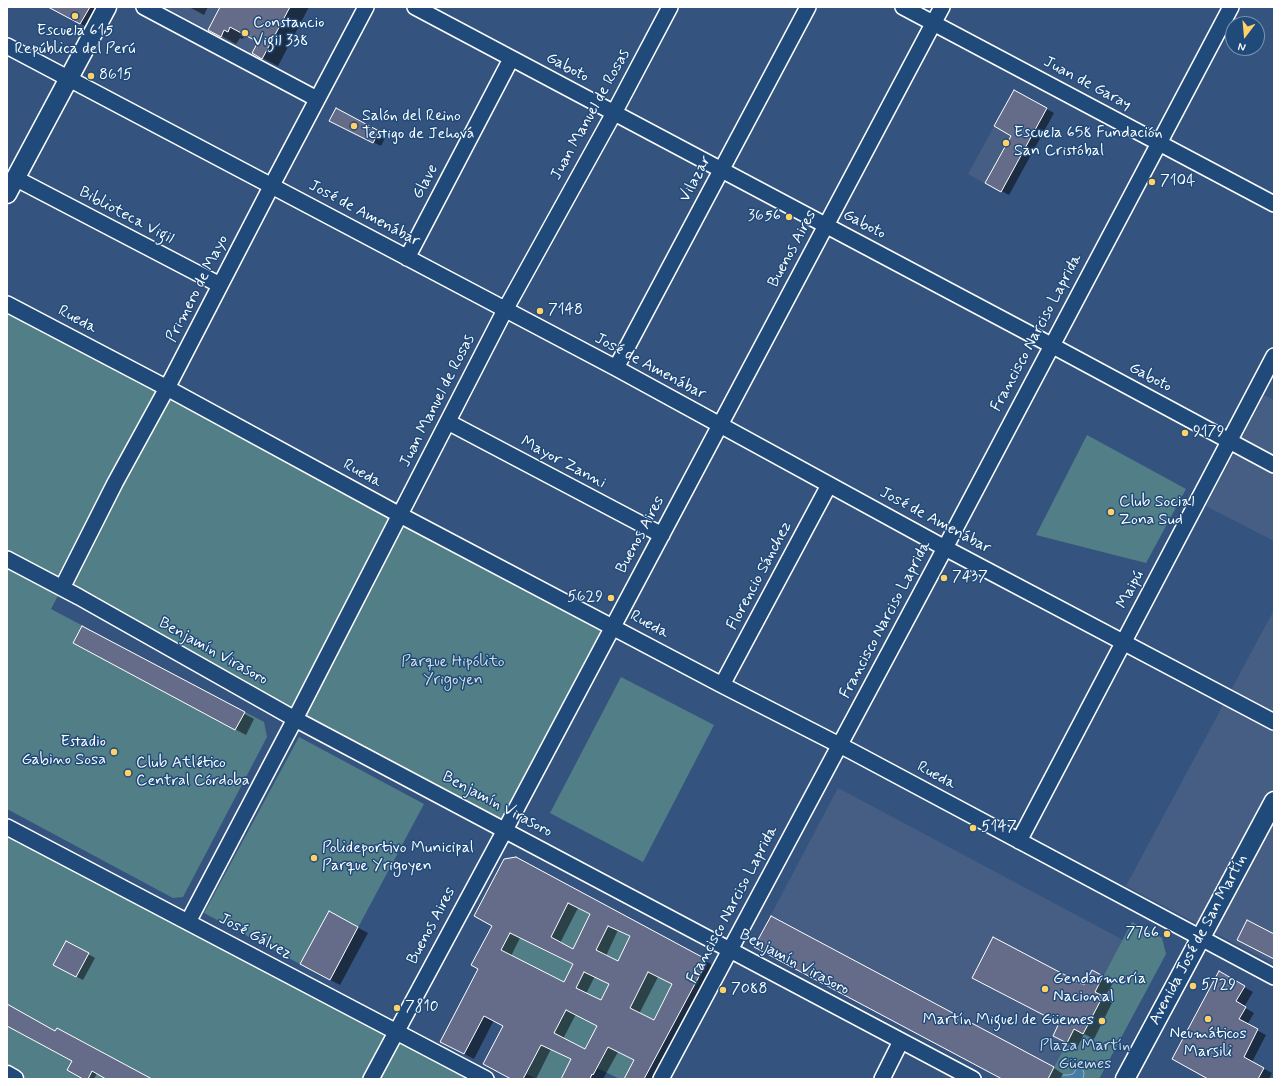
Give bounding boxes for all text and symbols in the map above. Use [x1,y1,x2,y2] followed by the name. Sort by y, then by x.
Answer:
[70,11,80,21] marker: Escuela 615 República del Perú
[253,14,325,52] place label: Constancio Vigil 338
[1225,16,1265,56] north arrow
[15,22,135,60] place label: Escuela 615 República del Perú
[240,28,250,38] marker: Constancio Vigil 338
[1237,39,1247,54] text: N
[547,46,635,184] street label: Juan Manuel de Rosas
[542,49,592,87] street label: Gaboto
[1040,53,1134,115] street label: Juan de Garay
[99,66,133,86] place label: 8615
[86,71,96,81] marker: 8615
[362,107,474,145] place label: Salón del Reino Testigo de Jehová
[349,121,359,131] marker: Salón del Reino Testigo de Jehová
[1014,124,1163,162] place label: Escuela 658 Fundación San Cristóbal
[1001,138,1011,148] marker: Escuela 658 Fundación San Cristóbal
[676,152,716,206] street label: Vilazar
[409,161,443,203] street label: Glave
[1160,172,1196,192] place label: 7104
[305,177,423,251] street label: José de Amenábar
[1147,177,1157,187] marker: 7104
[75,183,177,249] street label: Biblioteca Vigil
[839,206,889,244] street label: Gaboto
[748,207,781,227] place label: 3656
[765,207,821,291] street label: Buenos Aires
[784,212,794,222] marker: 3656
[163,232,233,346] street label: Primero de Mayo
[987,251,1087,415] street label: Francisco Narciso Laprida
[548,301,583,321] place label: 7148
[54,302,100,338] street label: Rueda
[535,306,545,316] marker: 7148
[591,330,709,404] street label: José de Amenábar
[396,331,480,471] street label: Juan Manuel de Rosas
[1125,359,1175,397] street label: Gaboto
[1193,423,1225,443] place label: 9179
[1180,428,1190,438] marker: 9179
[517,433,609,493] street label: Mayor Zanni
[339,456,385,492] street label: Rueda
[876,484,994,558] street label: José de Amenábar
[613,493,669,577] street label: Buenos Aires
[1119,493,1194,531] place label: Club Social Zona Sud
[1106,507,1116,517] marker: Club Social Zona Sud
[723,518,797,634] street label: Florencio Sánchez
[836,538,936,702] street label: Francisco Narciso Laprida
[952,568,988,588] place label: 7437
[1113,568,1149,612] street label: Maipú
[939,573,949,583] marker: 7437
[567,588,603,608] place label: 5629
[606,593,616,603] marker: 5629
[626,607,672,643] street label: Rueda
[155,614,271,690] street label: Benjamín Virasoro
[401,653,505,691] park label: Parque Hipólito Yrigoyen
[21,733,106,771] place label: Estadio Gabino Sosa
[109,747,119,757] marker: Estadio Gabino Sosa
[136,754,250,792] place label: Club Atlético Central Córdoba
[913,758,959,794] street label: Rueda
[123,768,133,778] marker: Club Atlético Central Córdoba
[439,768,555,842] street label: Benjamín Virasoro
[981,818,1017,838] place label: 5147
[683,823,783,987] street label: Francisco Narciso Laprida
[968,823,978,833] marker: 5147
[322,839,474,877] place label: Polideportivo Municipal Parque Yrigoyen
[1146,851,1252,1029] street label: Avenida José de San Martín
[309,853,319,863] marker: Polideportivo Municipal Parque Yrigoyen
[404,884,460,968] street label: Buenos Aires
[215,910,295,964] street label: José Gálvez
[1126,924,1159,944] place label: 7766
[736,926,852,1000] street label: Benjamín Virasoro
[1162,929,1172,939] marker: 7766
[1053,970,1146,1008] place label: Gendarmería Nacional
[1201,976,1236,996] place label: 5729
[731,980,768,1000] place label: 7088
[1188,981,1198,991] marker: 5729
[1040,984,1050,994] marker: Gendarmería Nacional
[718,985,728,995] marker: 7088
[405,998,439,1018] place label: 7810
[392,1003,402,1013] marker: 7810
[923,1011,1094,1031] place label: Martín Miguel de Güemes
[1203,1014,1213,1024] marker: Neumáticos Marsili
[1097,1016,1107,1026] marker: Martín Miguel de Güemes
[1169,1025,1247,1063] place label: Neumáticos Marsili
[1040,1037,1130,1075] park label: Plaza Martín Güemes

